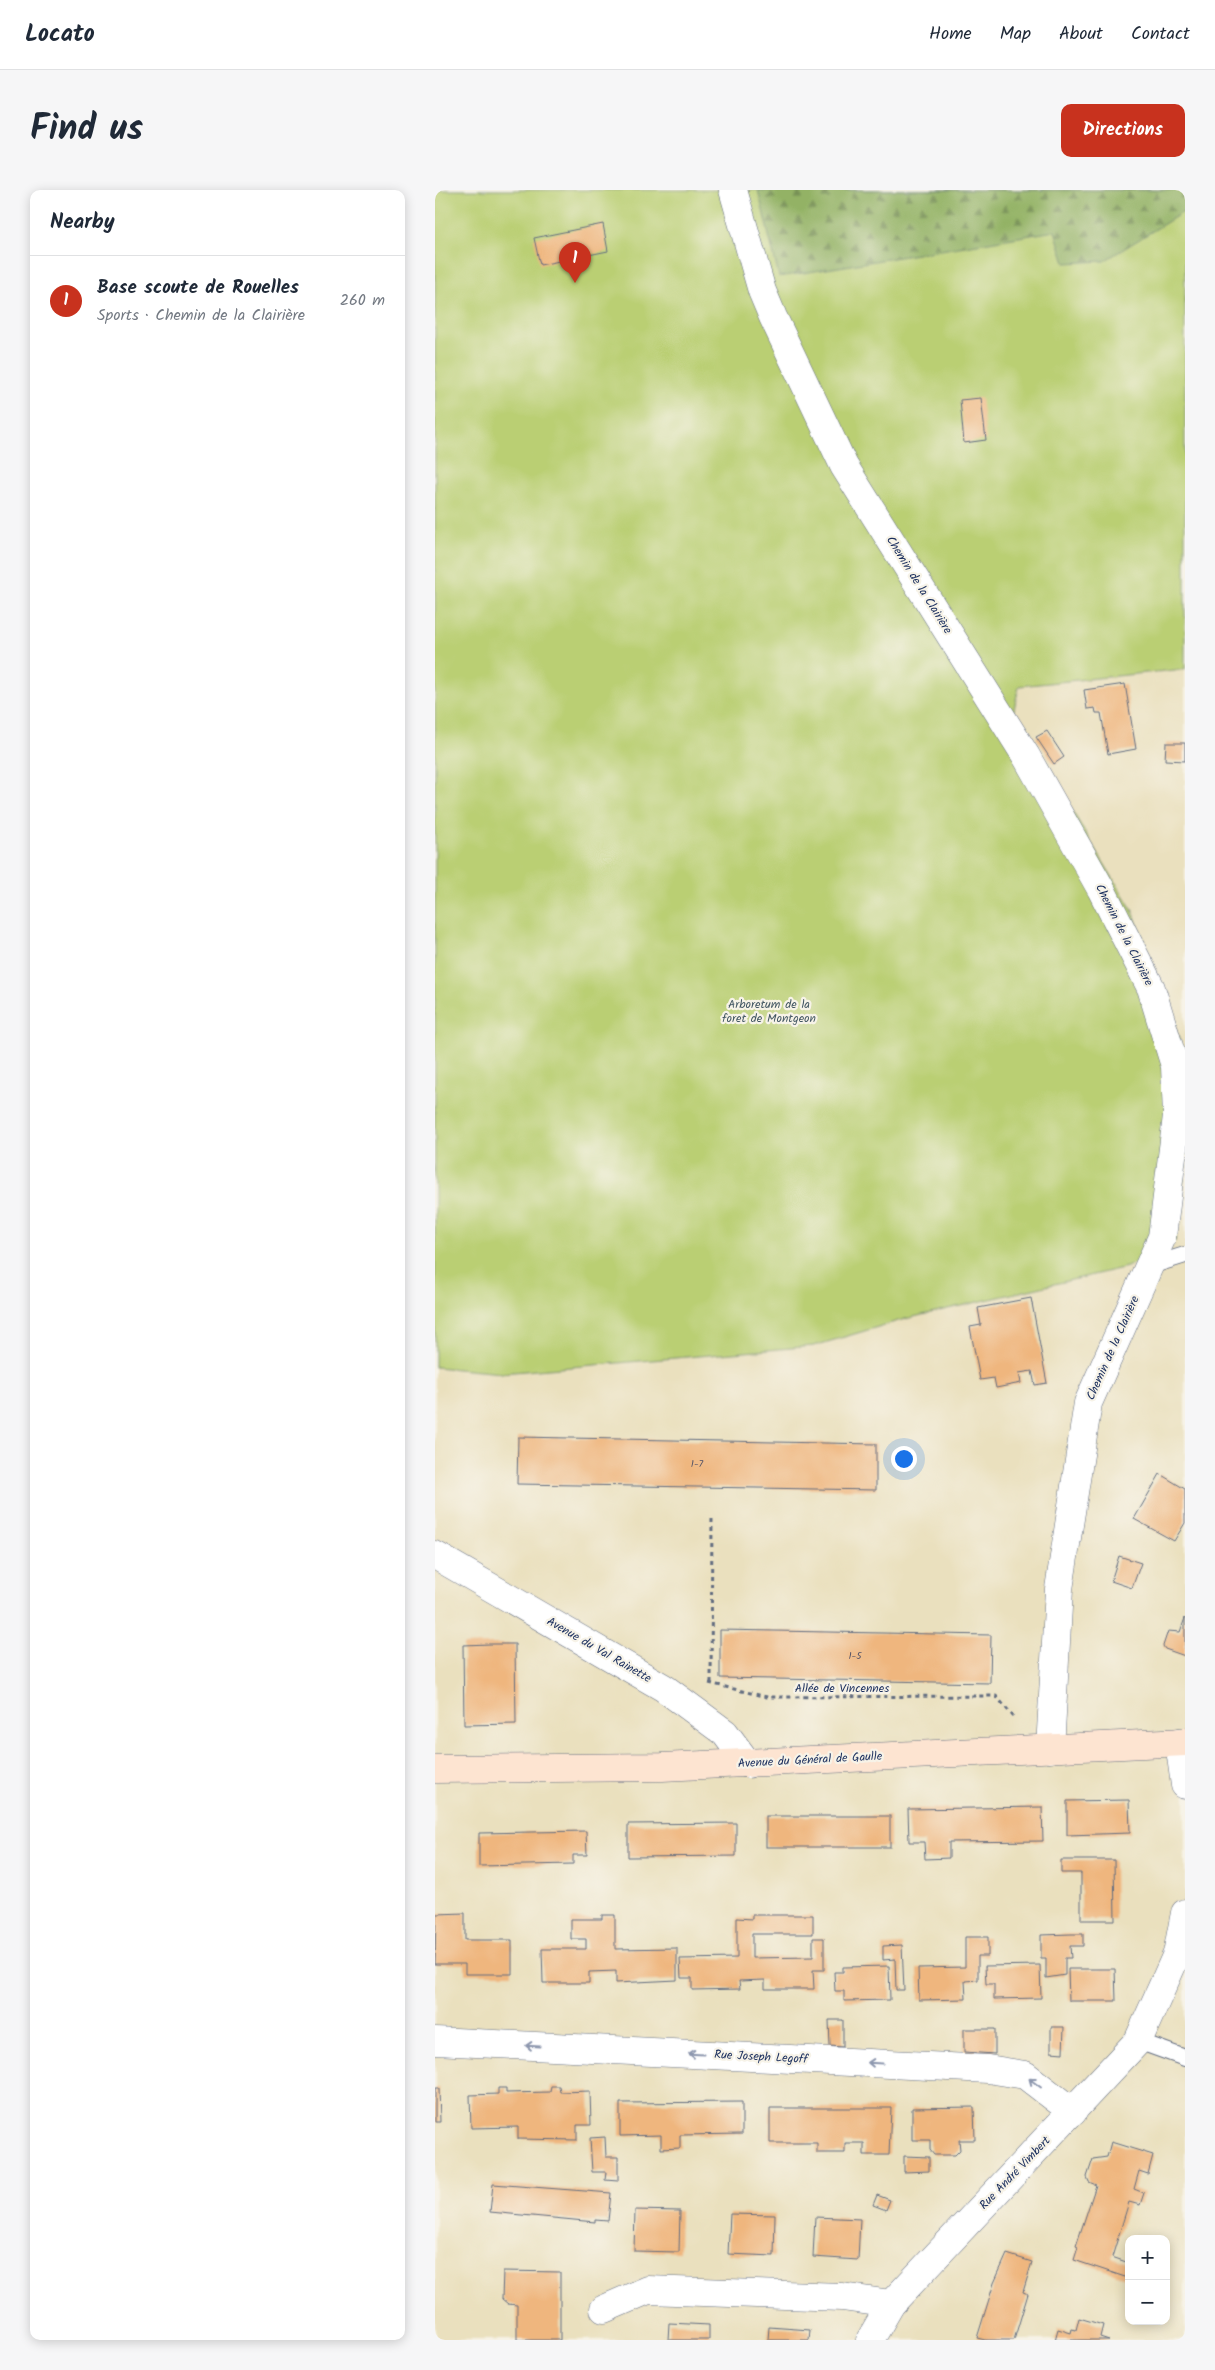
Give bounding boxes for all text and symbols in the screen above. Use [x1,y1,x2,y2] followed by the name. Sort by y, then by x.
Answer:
[25,15,95,54] text: Locato
[929,20,972,49] text: Home
[1000,20,1031,49] text: Map
[1059,20,1103,49] text: About
[1131,20,1190,49] text: Contact
[30,102,143,158] text: Find us
[1061,104,1185,157] button: Directions
[50,206,115,239] text: Nearby
[559,242,591,283] pin: 1
[97,273,299,303] text: Base scoute de Rouelles
[64,288,68,313] text: 1
[340,288,385,313] text: 260 m
[97,303,305,328] text: Sports · Chemin de la Clairière
[881,532,957,638] street label: Chemin de la Clairière
[1090,881,1158,990] street label: Chemin de la Clairière
[722,995,816,1028] park label: Arboretum de la foret de Montgeon
[1081,1292,1145,1403] street label: Chemin de la Clairière
[891,1446,917,1472] your location
[691,1456,704,1472] house number: 1-7
[543,1612,656,1688] street label: Avenue du Val Rainette
[848,1648,862,1664] house number: 1-5
[795,1679,889,1698] street label: Allée de Vincennes
[737,1747,883,1773] street label: Avenue du Général de Gaulle
[525,2041,541,2050] one-way arrow
[714,2045,810,2069] street label: Rue Joseph Legoff
[688,2050,704,2059] one-way arrow
[868,2059,884,2068] one-way arrow
[1029,2077,1042,2088] one-way arrow
[975,2132,1055,2214] street label: Rue André Vimbert
[1125,2235,1170,2325] map controls
[1125,2235,1170,2280] button: +
[1125,2280,1170,2325] button: −

